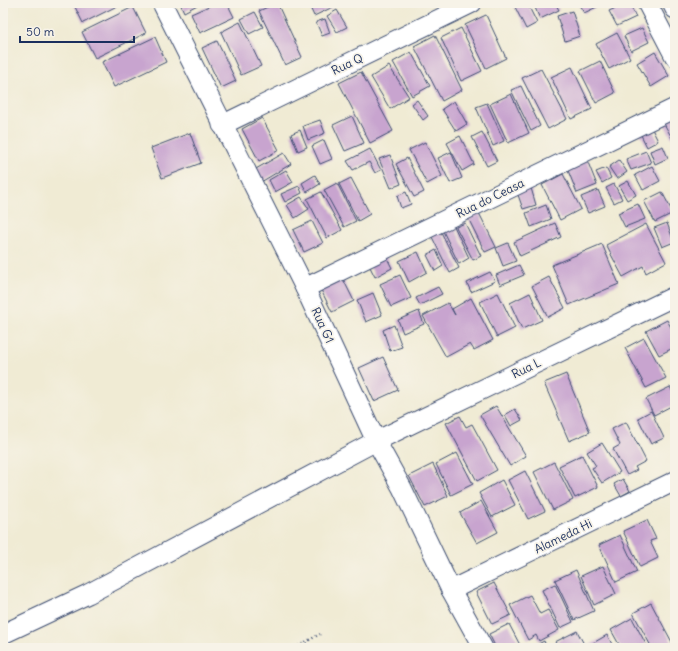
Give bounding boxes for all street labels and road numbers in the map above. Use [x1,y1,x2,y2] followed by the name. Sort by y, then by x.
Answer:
[329,50,365,78] street label: Rua Q
[453,175,527,221] street label: Rua do Ceasa
[308,305,338,345] street label: Rua G1
[509,354,544,381] street label: Rua L
[532,516,594,556] street label: Alameda Hi

